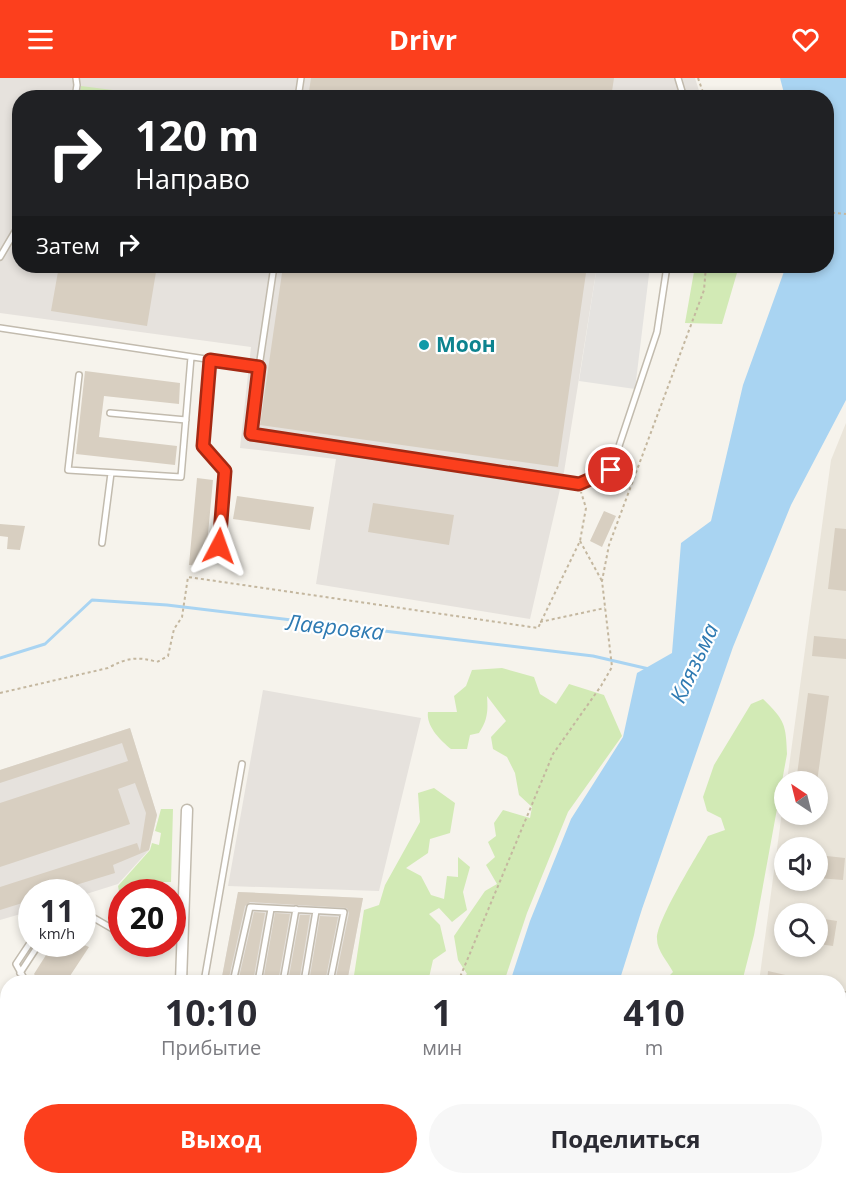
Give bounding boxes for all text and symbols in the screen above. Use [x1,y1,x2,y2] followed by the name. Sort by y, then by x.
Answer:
[389,21,457,58] text: Drivr
[24,23,57,56] icon: menu
[789,23,822,56] icon: heart
[135,106,259,163] text: 120 m
[36,114,114,192] icon: right
[135,160,250,197] text: Направо
[112,228,145,261] icon: right
[36,230,100,260] text: Затем
[436,330,496,358] place label: Моон
[417,338,431,352] marker: Моон
[585,444,636,495] pin
[594,453,627,486] icon: arrive
[187,514,251,578] position arrow
[284,606,386,646] water label: Лавровка
[662,618,725,707] water label: Клязьма
[774,771,828,825] north arrow
[774,771,828,957] map controls
[774,837,828,891] button: sound
[108,879,186,957] speed limit sign: 20
[40,890,74,931] text: 11
[774,903,828,957] button: search
[39,923,75,943] text: km/h
[165,988,257,1037] text: 10:10
[432,988,452,1037] text: 1
[623,988,685,1037] text: 410
[161,1034,261,1061] text: Прибытие
[422,1034,462,1061] text: мин
[645,1034,663,1061] text: m
[24,1104,417,1173] button: Выход
[429,1104,822,1173] button: Поделиться

